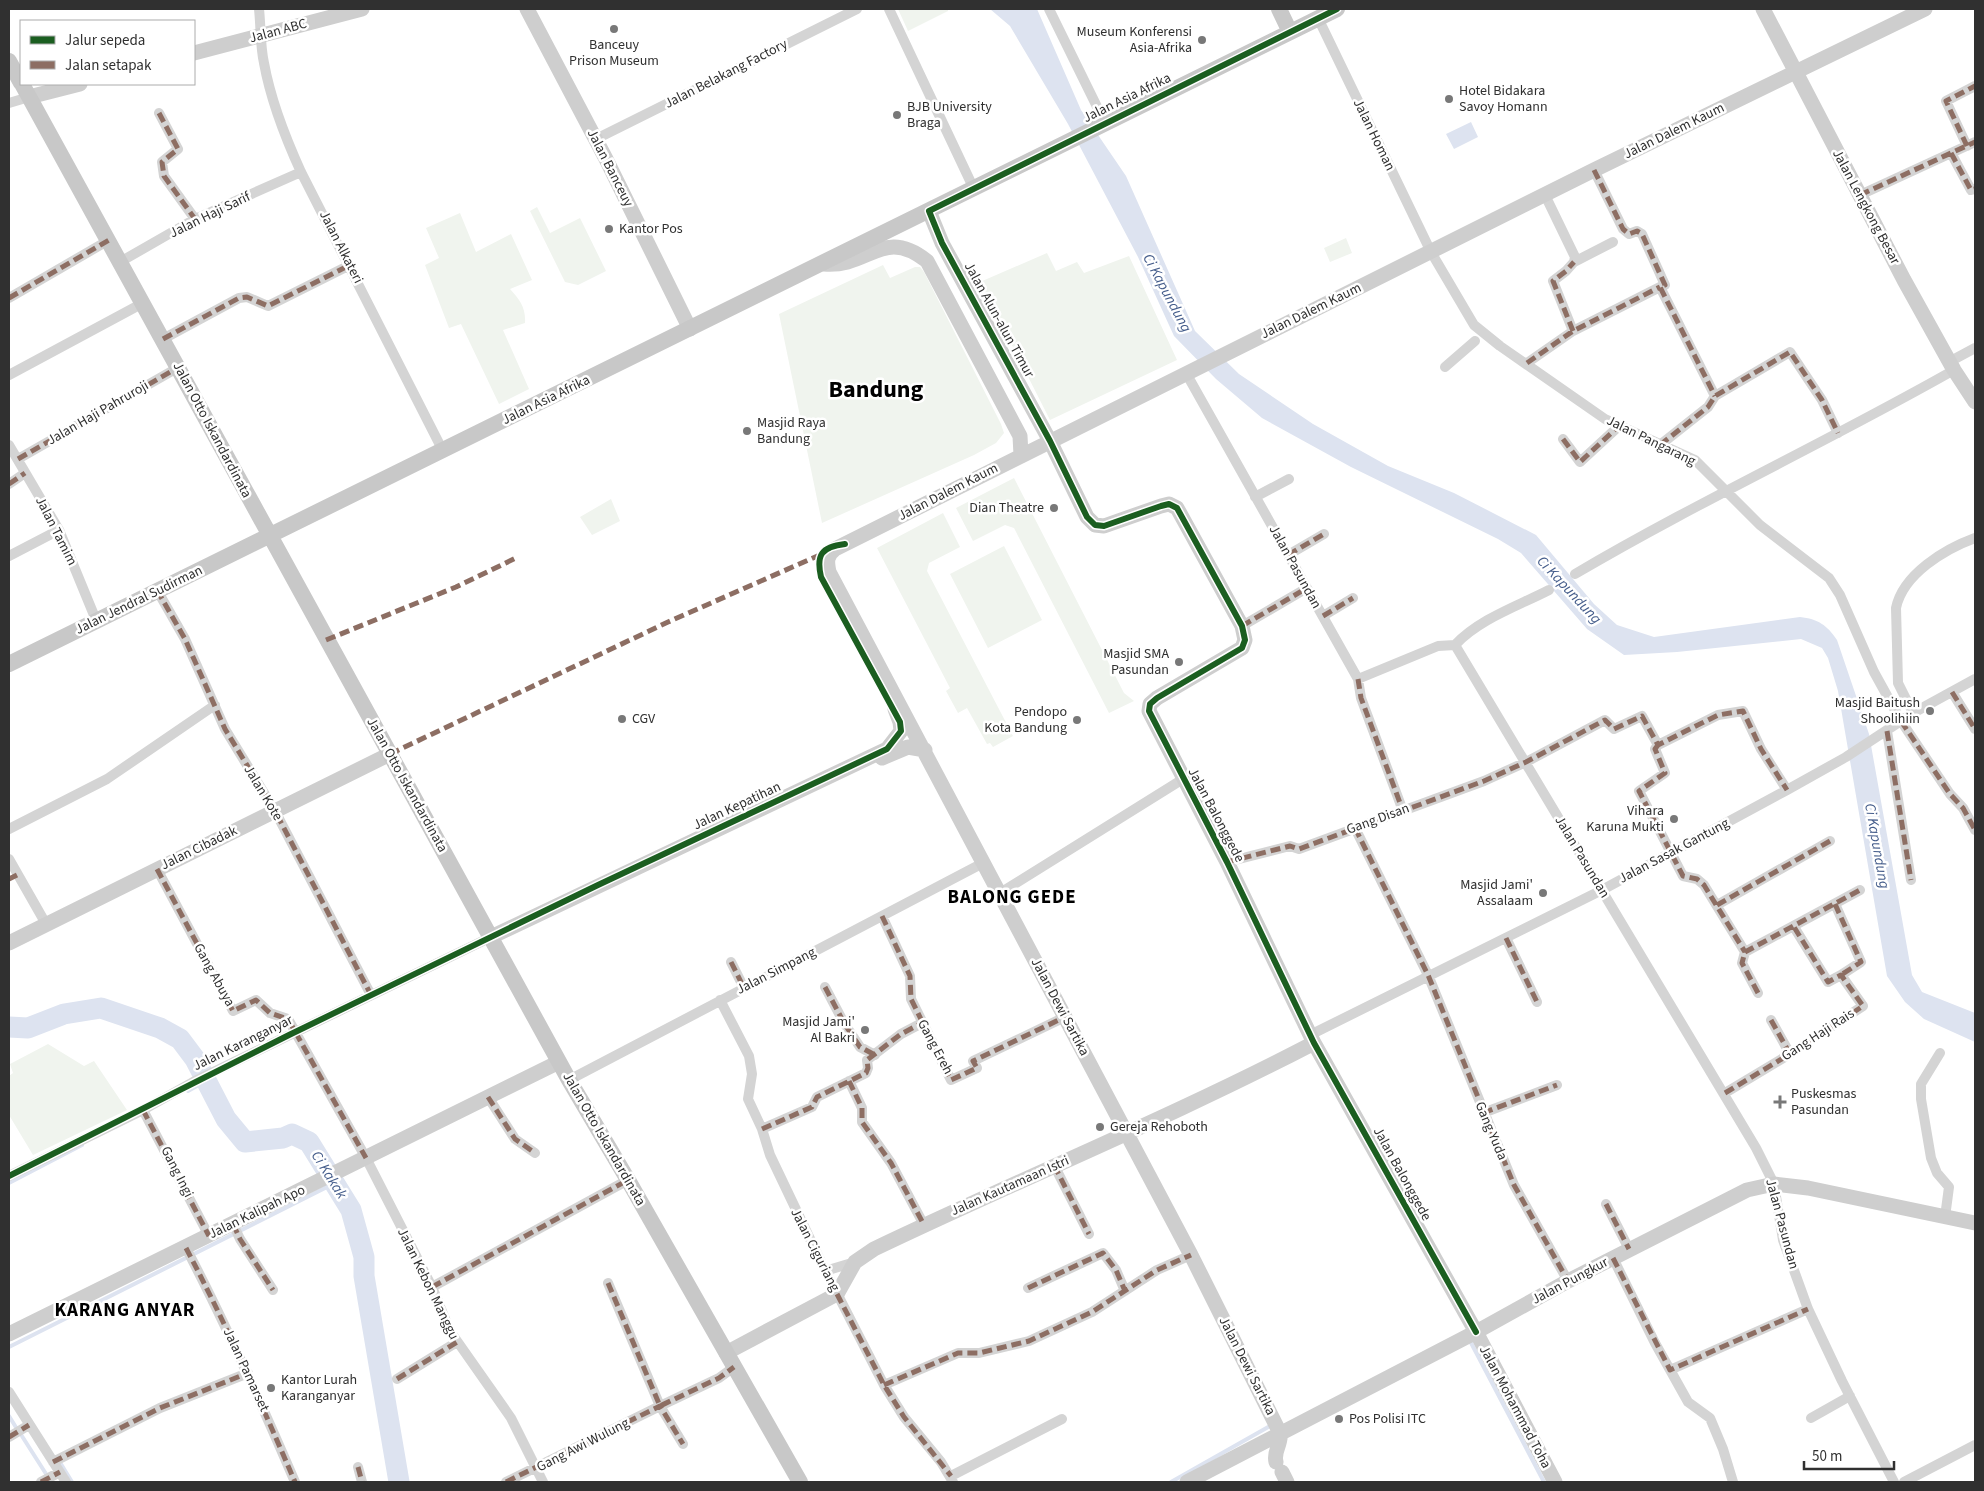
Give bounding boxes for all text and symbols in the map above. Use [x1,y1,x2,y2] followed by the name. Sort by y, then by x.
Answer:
[247,14,309,48] street label: Jalan ABC
[20,20,195,85] legend
[1077,22,1192,58] place label: Museum Konferensi Asia-Afrika
[608,23,620,35] marker: Banceuy Prison Museum
[65,30,145,51] text: Jalur sepeda
[661,34,791,114] street label: Jalan Belakang Factory
[1196,34,1208,46] marker: Museum Konferensi Asia-Afrika
[569,35,659,71] place label: Banceuy Prison Museum
[65,55,152,76] text: Jalan setapak
[1080,68,1174,128] street label: Jalan Asia Afrika
[1459,81,1548,117] place label: Hotel Bidakara Savoy Homann
[1443,93,1455,105] marker: Hotel Bidakara Savoy Homann
[1348,96,1400,174] street label: Jalan Homan
[907,97,992,133] place label: BJB University Braga
[1620,98,1728,164] street label: Jalan Dalem Kaum
[891,109,903,121] marker: BJB University Braga
[582,126,638,211] street label: Jalan Banceuy
[1827,146,1905,268] street label: Jalan Lengkong Besar
[166,186,255,243] street label: Jalan Haji Sarif
[314,207,368,287] street label: Jalan Alkateri
[619,219,683,239] place label: Kantor Pos
[603,223,615,235] marker: Kantor Pos
[1137,250,1197,336] water label: Ci Kapundung
[959,259,1039,382] street label: Jalan Alun-alun Timur
[1257,278,1365,344] street label: Jalan Dalem Kaum
[168,358,256,502] street label: Jalan Otto Iskandardinata
[499,370,593,430] street label: Jalan Asia Afrika
[829,372,924,407] district label: Bandung
[43,376,153,450] street label: Jalan Haji Pahruroji
[1603,411,1699,471] street label: Jalan Pangarang
[757,413,826,449] place label: Masjid Raya Bandung
[741,425,753,437] marker: Masjid Raya Bandung
[895,458,1001,526] street label: Jalan Dalem Kaum
[30,493,82,569] street label: Jalan Tamim
[969,498,1044,518] place label: Dian Theatre
[1048,502,1060,514] marker: Dian Theatre
[1264,522,1326,612] street label: Jalan Pasundan
[1532,551,1606,629] water label: Ci Kapundung
[72,560,206,640] street label: Jalan Jendral Sudirman
[1103,644,1169,680] place label: Masjid SMA Pasundan
[1173,656,1185,668] marker: Masjid SMA Pasundan
[1835,693,1920,729] place label: Masjid Baitush Shoolihiin
[984,702,1067,738] place label: Pendopo Kota Bandung
[1924,705,1936,717] marker: Masjid Baitush Shoolihiin
[632,709,656,729] place label: CGV
[616,713,628,725] marker: CGV
[362,714,452,856] street label: Jalan Otto Iskandardinata
[1071,714,1083,726] marker: Pendopo Kota Bandung
[239,761,287,825] street label: Jalan Kote
[1183,764,1249,866] street label: Jalan Balonggede
[690,777,784,835] street label: Jalan Kepatihan
[1344,798,1412,840] street label: Gang Disan
[1586,801,1664,837] place label: Vihara Karuna Mukti
[1859,802,1895,890] water label: Ci Kapundung
[1550,812,1614,902] street label: Jalan Pasundan
[1615,813,1733,889] street label: Jalan Sasak Gantung
[1668,813,1680,825] marker: Vihara Karuna Mukti
[157,821,241,875] street label: Jalan Cibadak
[1460,875,1533,911] place label: Masjid Jami' Assalaam
[947,884,1077,911] district label: BALONG GEDE
[1537,887,1549,899] marker: Masjid Jami' Assalaam
[188,940,240,1010] street label: Gang Abuya
[733,942,819,1000] street label: Jalan Simpang
[1026,955,1094,1059] street label: Jalan Dewi Sartika
[1778,1004,1859,1066] street label: Gang Haji Rais
[190,1010,296,1076] street label: Jalan Karanganyar
[782,1012,855,1048] place label: Masjid Jami' Al Bakri
[912,1016,958,1078] street label: Gang Ereh
[859,1024,871,1036] marker: Masjid Jami' Al Bakri
[557,1068,651,1210] street label: Jalan Otto Iskandardinata
[1791,1084,1857,1120] place label: Puskesmas Pasundan
[1773,1095,1787,1109] marker: Puskesmas Pasundan
[1470,1099,1512,1163] street label: Gang Yuda
[1110,1117,1208,1137] place label: Gereja Rehoboth
[1094,1121,1106,1133] marker: Gereja Rehoboth
[1368,1123,1436,1225] street label: Jalan Balonggede
[156,1143,198,1201] street label: Gang Ingi
[306,1147,352,1204] water label: Ci Kakak
[948,1151,1072,1221] street label: Jalan Kautamaan Istri
[1760,1177,1804,1271] street label: Jalan Pasundan
[205,1180,309,1244] street label: Jalan Kalipah Apo
[785,1205,845,1295] street label: Jalan Ciguriang
[392,1225,464,1343] street label: Jalan Kebon Manggu
[1528,1252,1612,1310] street label: Jalan Pungkur
[55,1297,195,1324] district label: KARANG ANYAR
[1214,1313,1280,1419] street label: Jalan Dewi Sartika
[218,1325,274,1415] street label: Jalan Pamarset
[1474,1342,1556,1472] street label: Jalan Mohammad Toha
[281,1370,357,1406] place label: Kantor Lurah Karanganyar
[265,1382,277,1394] marker: Kantor Lurah Karanganyar
[1349,1409,1426,1429] place label: Pos Polisi ITC
[533,1413,633,1477] street label: Gang Awi Wulung
[1333,1413,1345,1425] marker: Pos Polisi ITC
[1804,1438,1894,1470] scale bar
[1812,1446,1842,1467] text: 50 m

